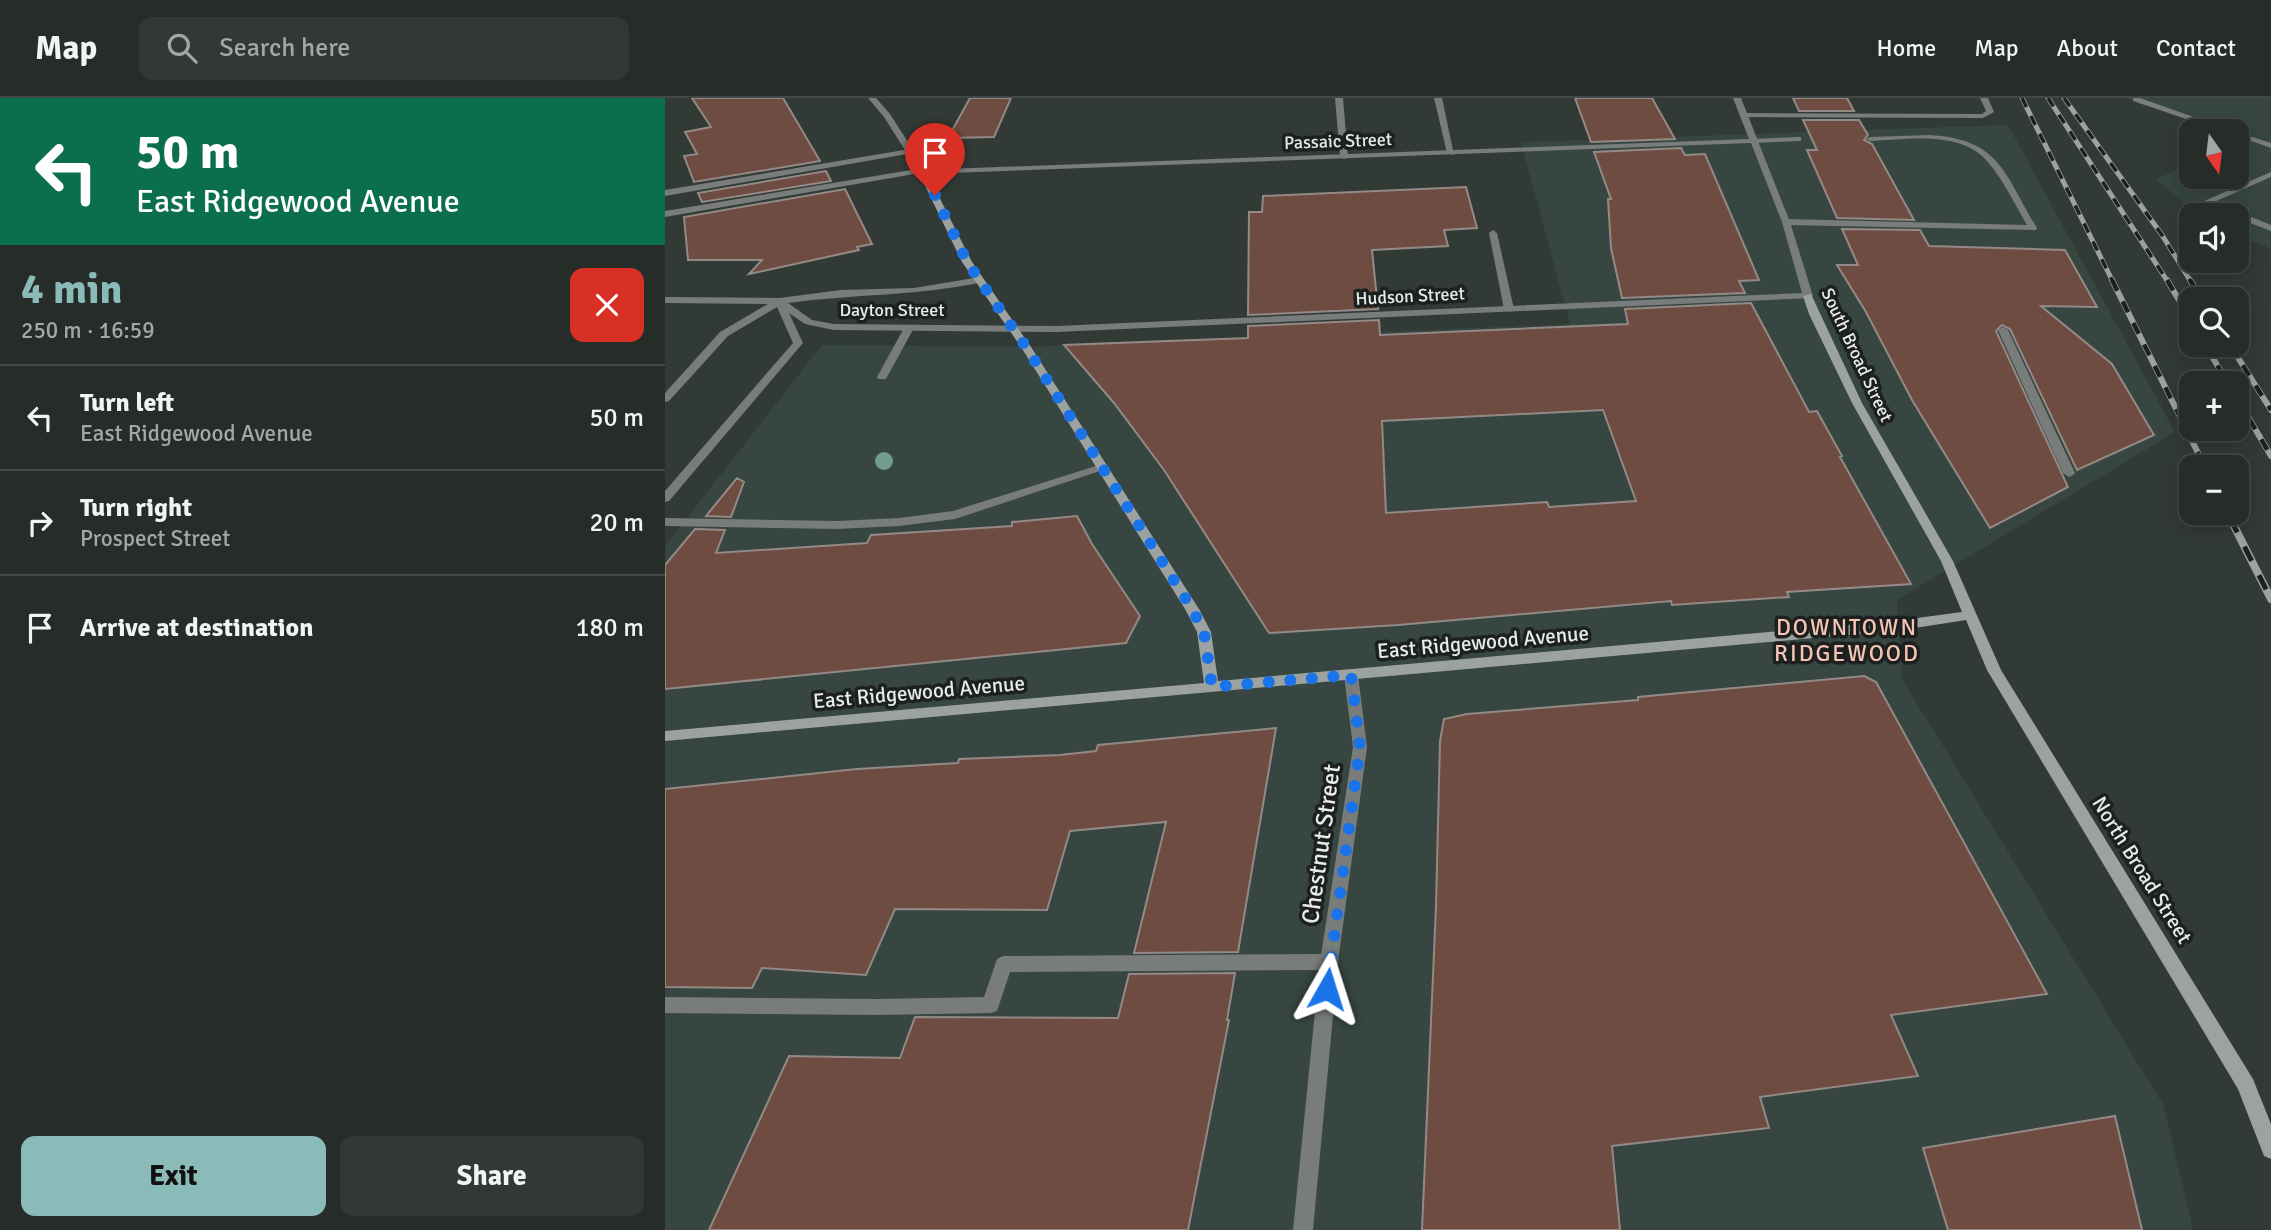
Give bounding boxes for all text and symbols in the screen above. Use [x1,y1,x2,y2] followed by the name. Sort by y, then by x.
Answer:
[139,17,629,80] search box
[35,28,97,69] text: Map
[163,29,201,67] icon: search
[219,32,350,64] text: Search here
[1876,33,1936,63] text: Home
[1974,33,2019,63] text: Map
[2057,33,2118,63] text: About
[2156,33,2236,63] text: Contact
[2179,119,2249,189] north arrow
[2179,119,2249,525] map controls
[136,122,239,182] text: 50 m
[905,123,965,195] pin
[21,126,112,217] icon: left
[1284,128,1392,154] street label: Passaic Street
[916,134,954,172] icon: arrive
[136,182,460,221] text: East Ridgewood Avenue
[2179,203,2249,273] button: sound
[21,264,122,315] text: 4 min
[570,268,644,342] button: close
[1355,282,1465,310] street label: Hudson Street
[1816,285,1898,425] street label: South Broad Street
[2179,287,2249,357] button: search
[839,299,945,321] street label: Dayton Street
[21,316,155,345] text: 250 m · 16:59
[2179,371,2249,441] button: +
[80,387,174,419] text: Turn left
[21,399,59,437] icon: left
[589,402,644,434] text: 50 m
[80,419,313,448] text: East Ridgewood Avenue
[2179,455,2249,525] button: −
[80,492,192,524] text: Turn right
[21,504,59,542] icon: right
[589,507,644,539] text: 20 m
[80,524,230,553] text: Prospect Street
[21,609,59,647] icon: arrive
[80,612,313,644] text: Arrive at destination
[575,612,644,644] text: 180 m
[1774,613,1920,668] district label: DOWNTOWN RIDGEWOOD
[1376,620,1590,664] street label: East Ridgewood Avenue
[812,670,1026,714] street label: East Ridgewood Avenue
[1295,762,1347,926] street label: Chestnut Street
[2086,792,2198,948] street label: North Broad Street
[1290,952,1364,1026] position arrow
[21,1136,326,1216] button: Exit
[340,1136,644,1216] button: Share

